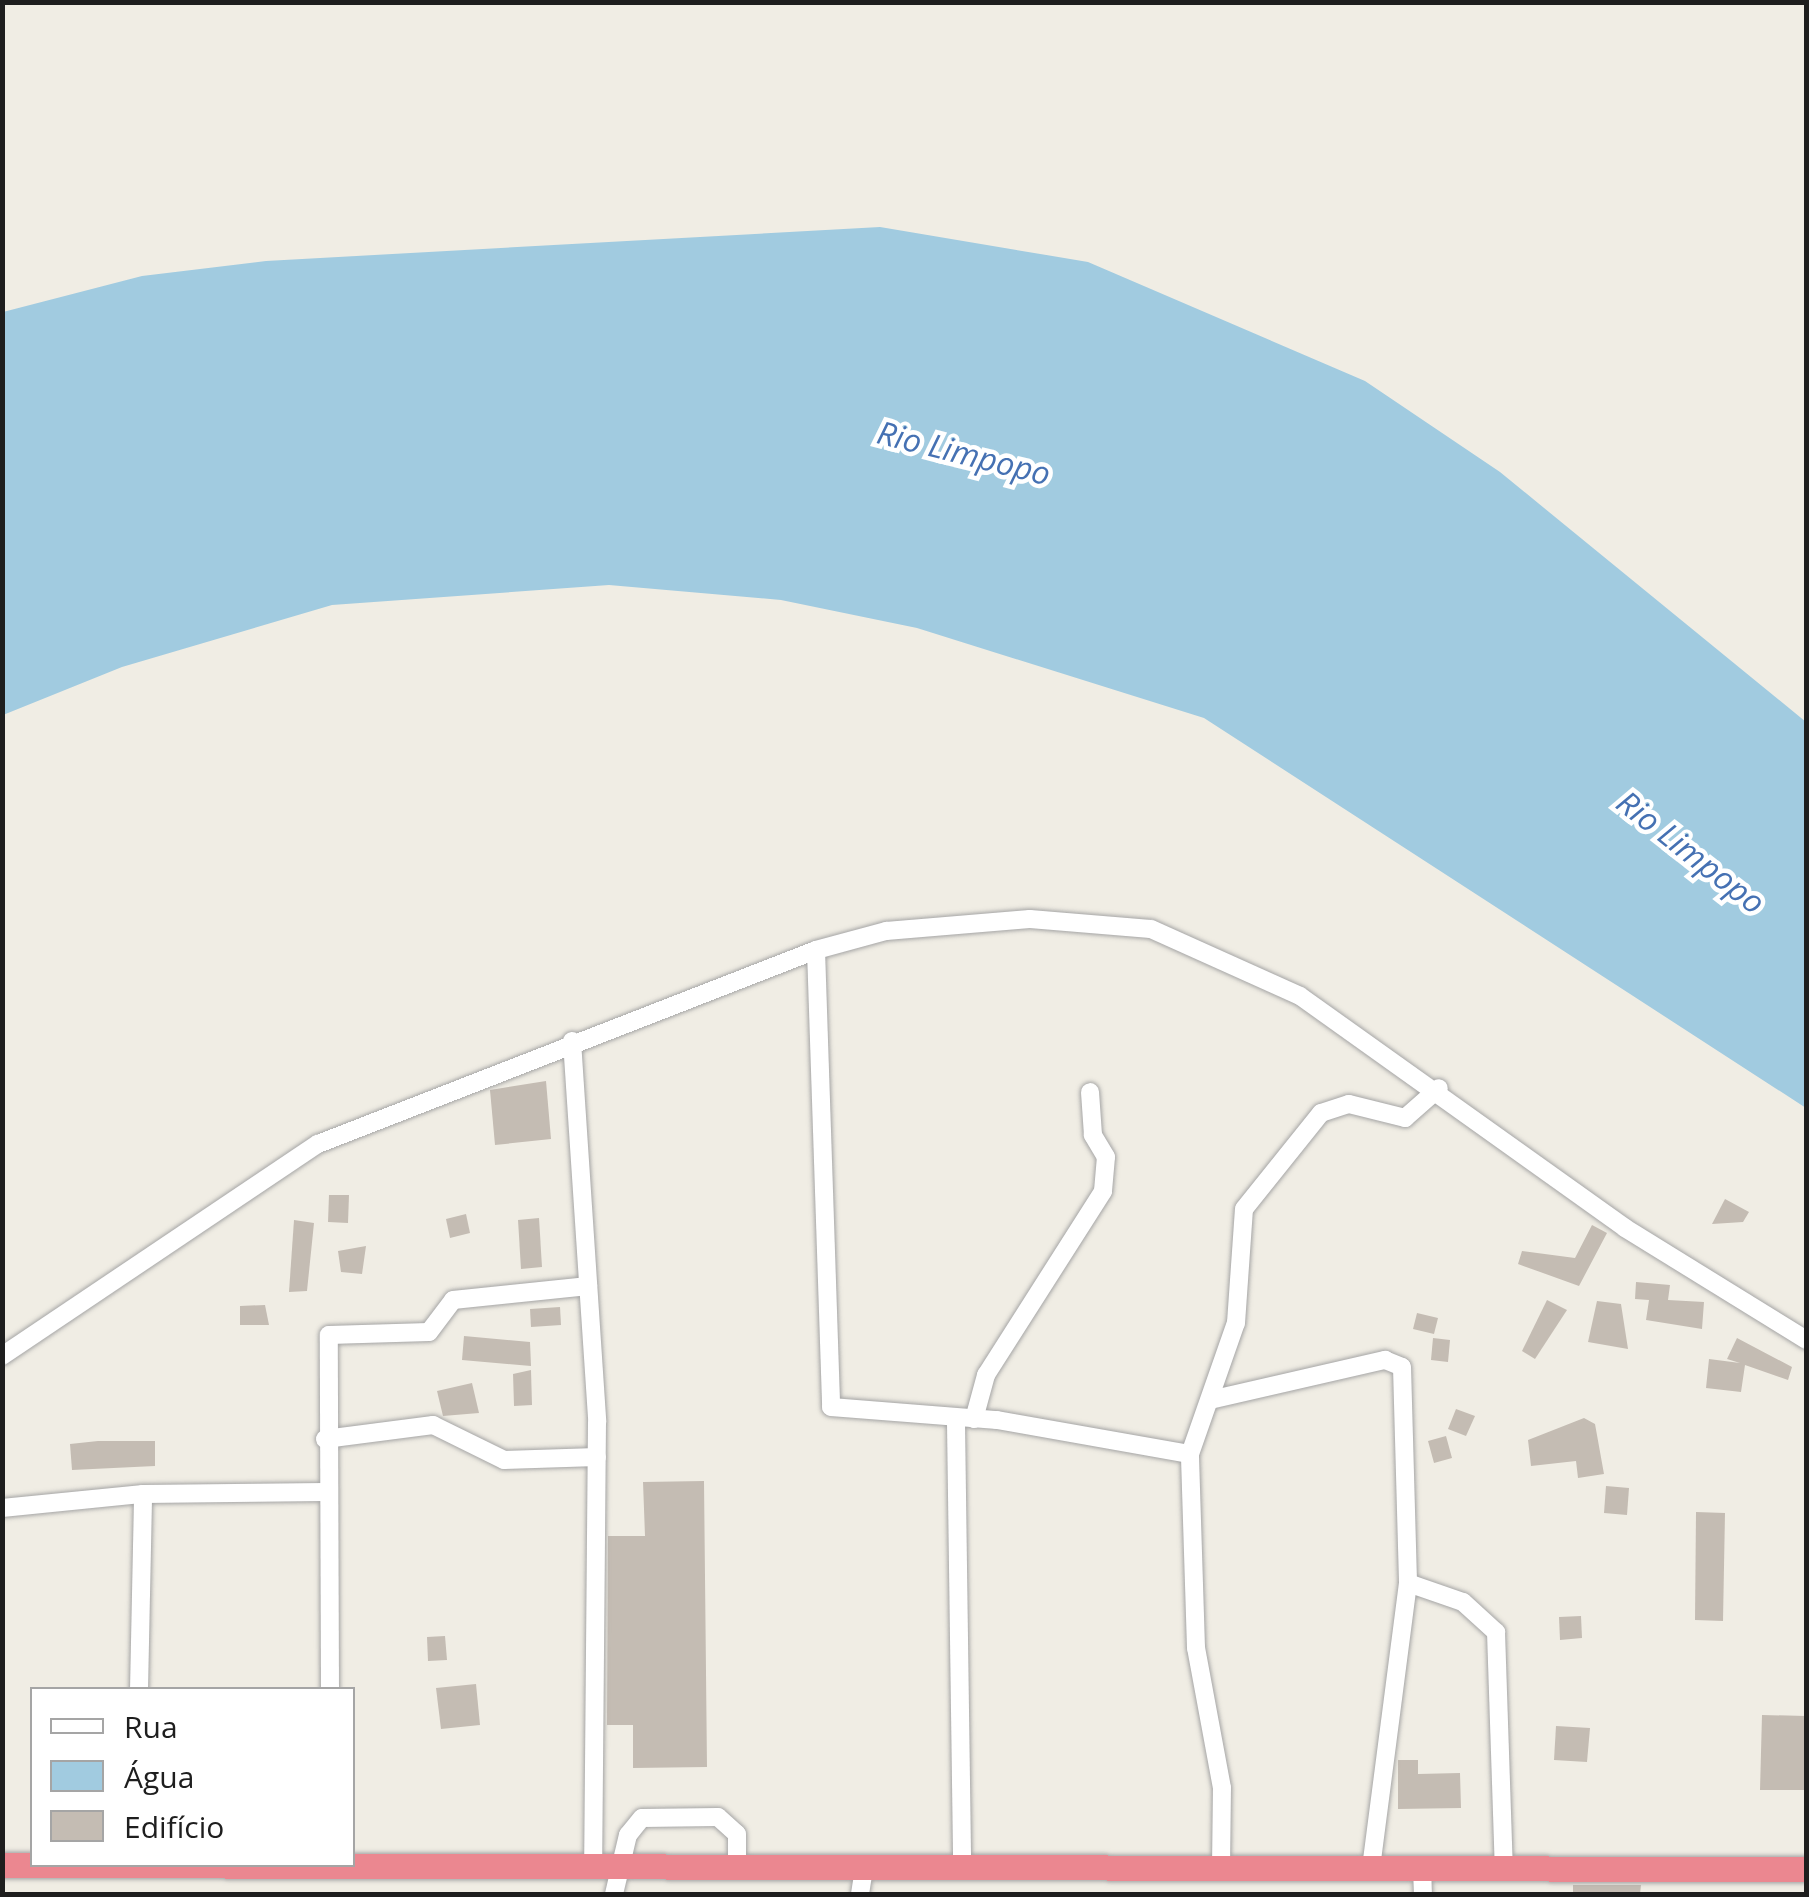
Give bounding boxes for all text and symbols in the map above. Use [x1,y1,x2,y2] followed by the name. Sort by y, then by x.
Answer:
[873,413,1055,493] water label: Rio Limpopo
[1609,782,1773,922] water label: Rio Limpopo
[30,1687,355,1867] legend
[124,1706,178,1747] text: Rua
[124,1756,194,1797] text: Água
[124,1806,224,1847] text: Edifício

